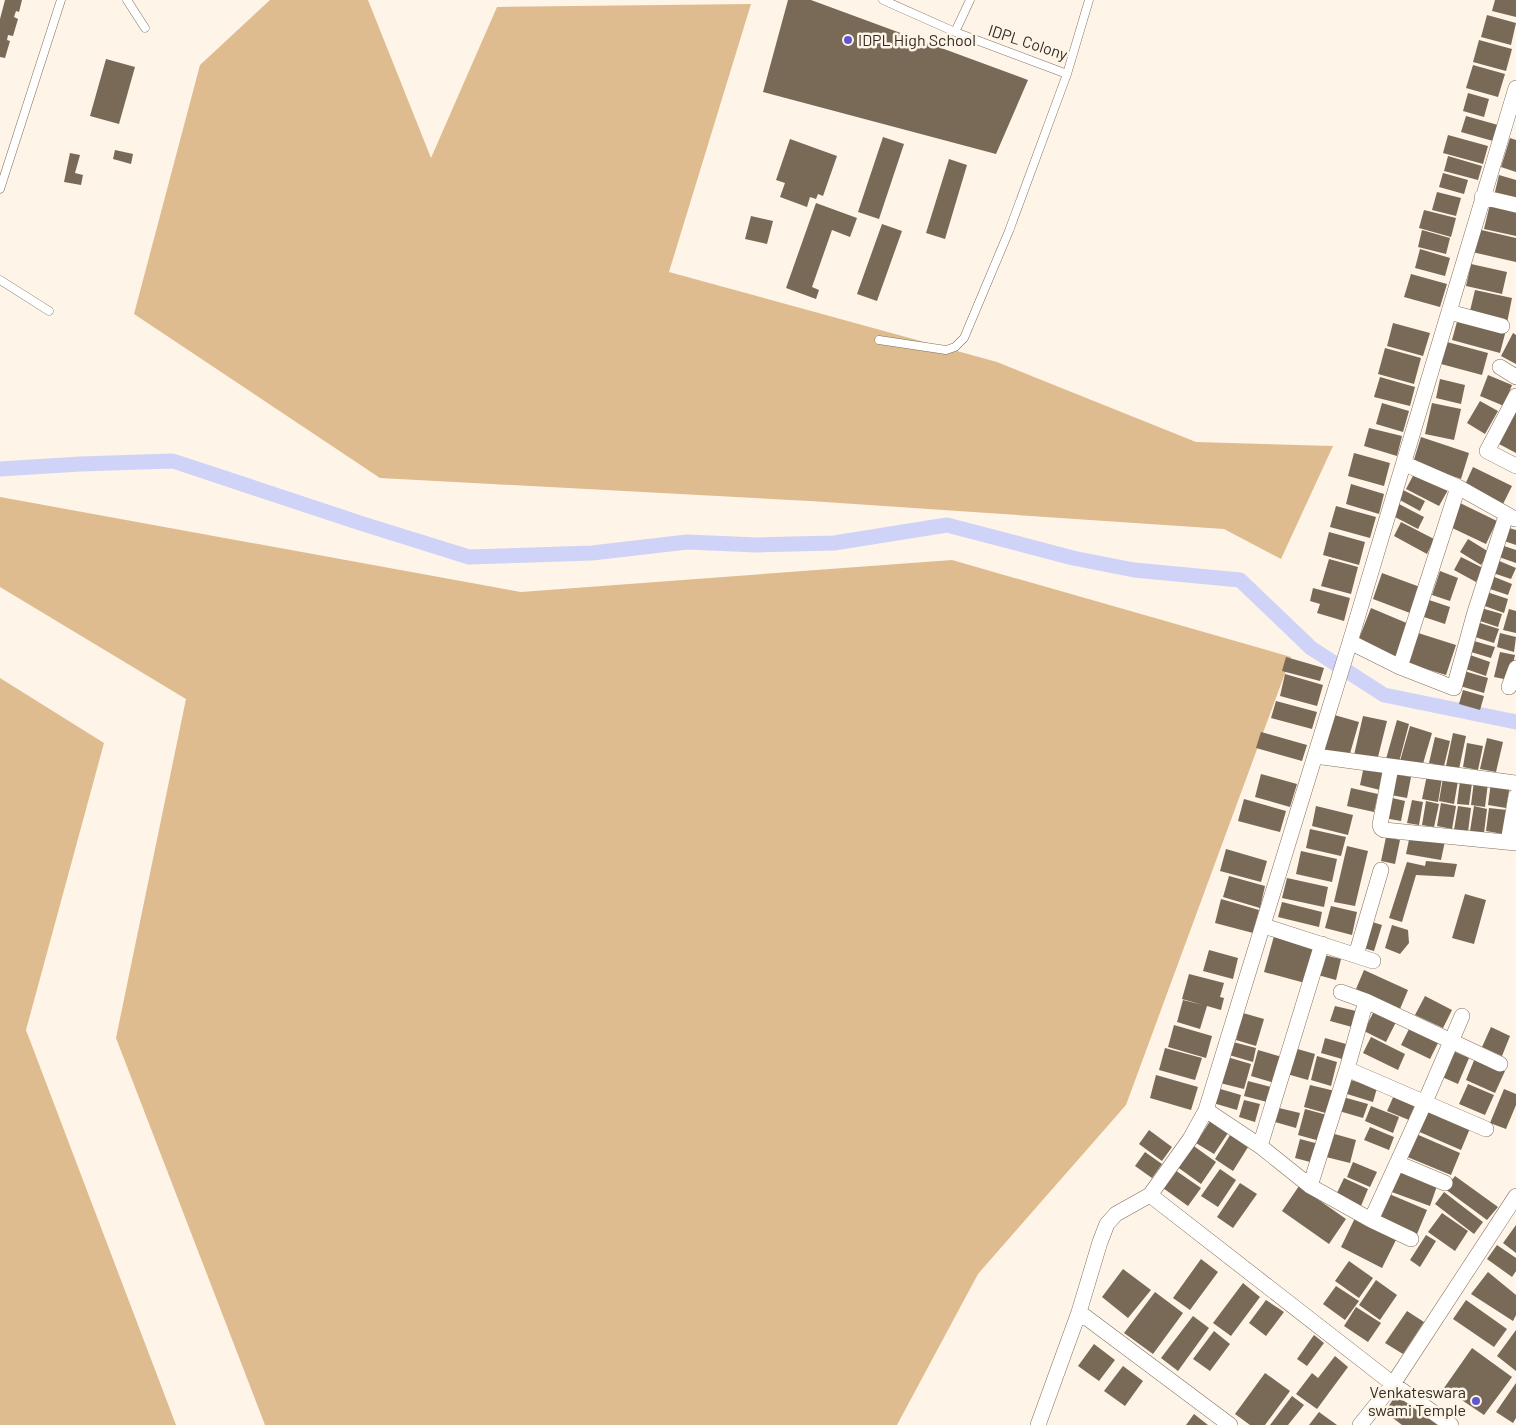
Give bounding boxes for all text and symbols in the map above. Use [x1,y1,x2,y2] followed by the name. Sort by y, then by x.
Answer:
[986,20,1071,63] street label: IDPL Colony
[858,30,976,49] place label: IDPL High School
[842,34,854,46] marker: IDPL High School
[1368,1382,1466,1419] place label: Venkateswara swami Temple
[1470,1395,1482,1407] marker: Venkateswara swami Temple

